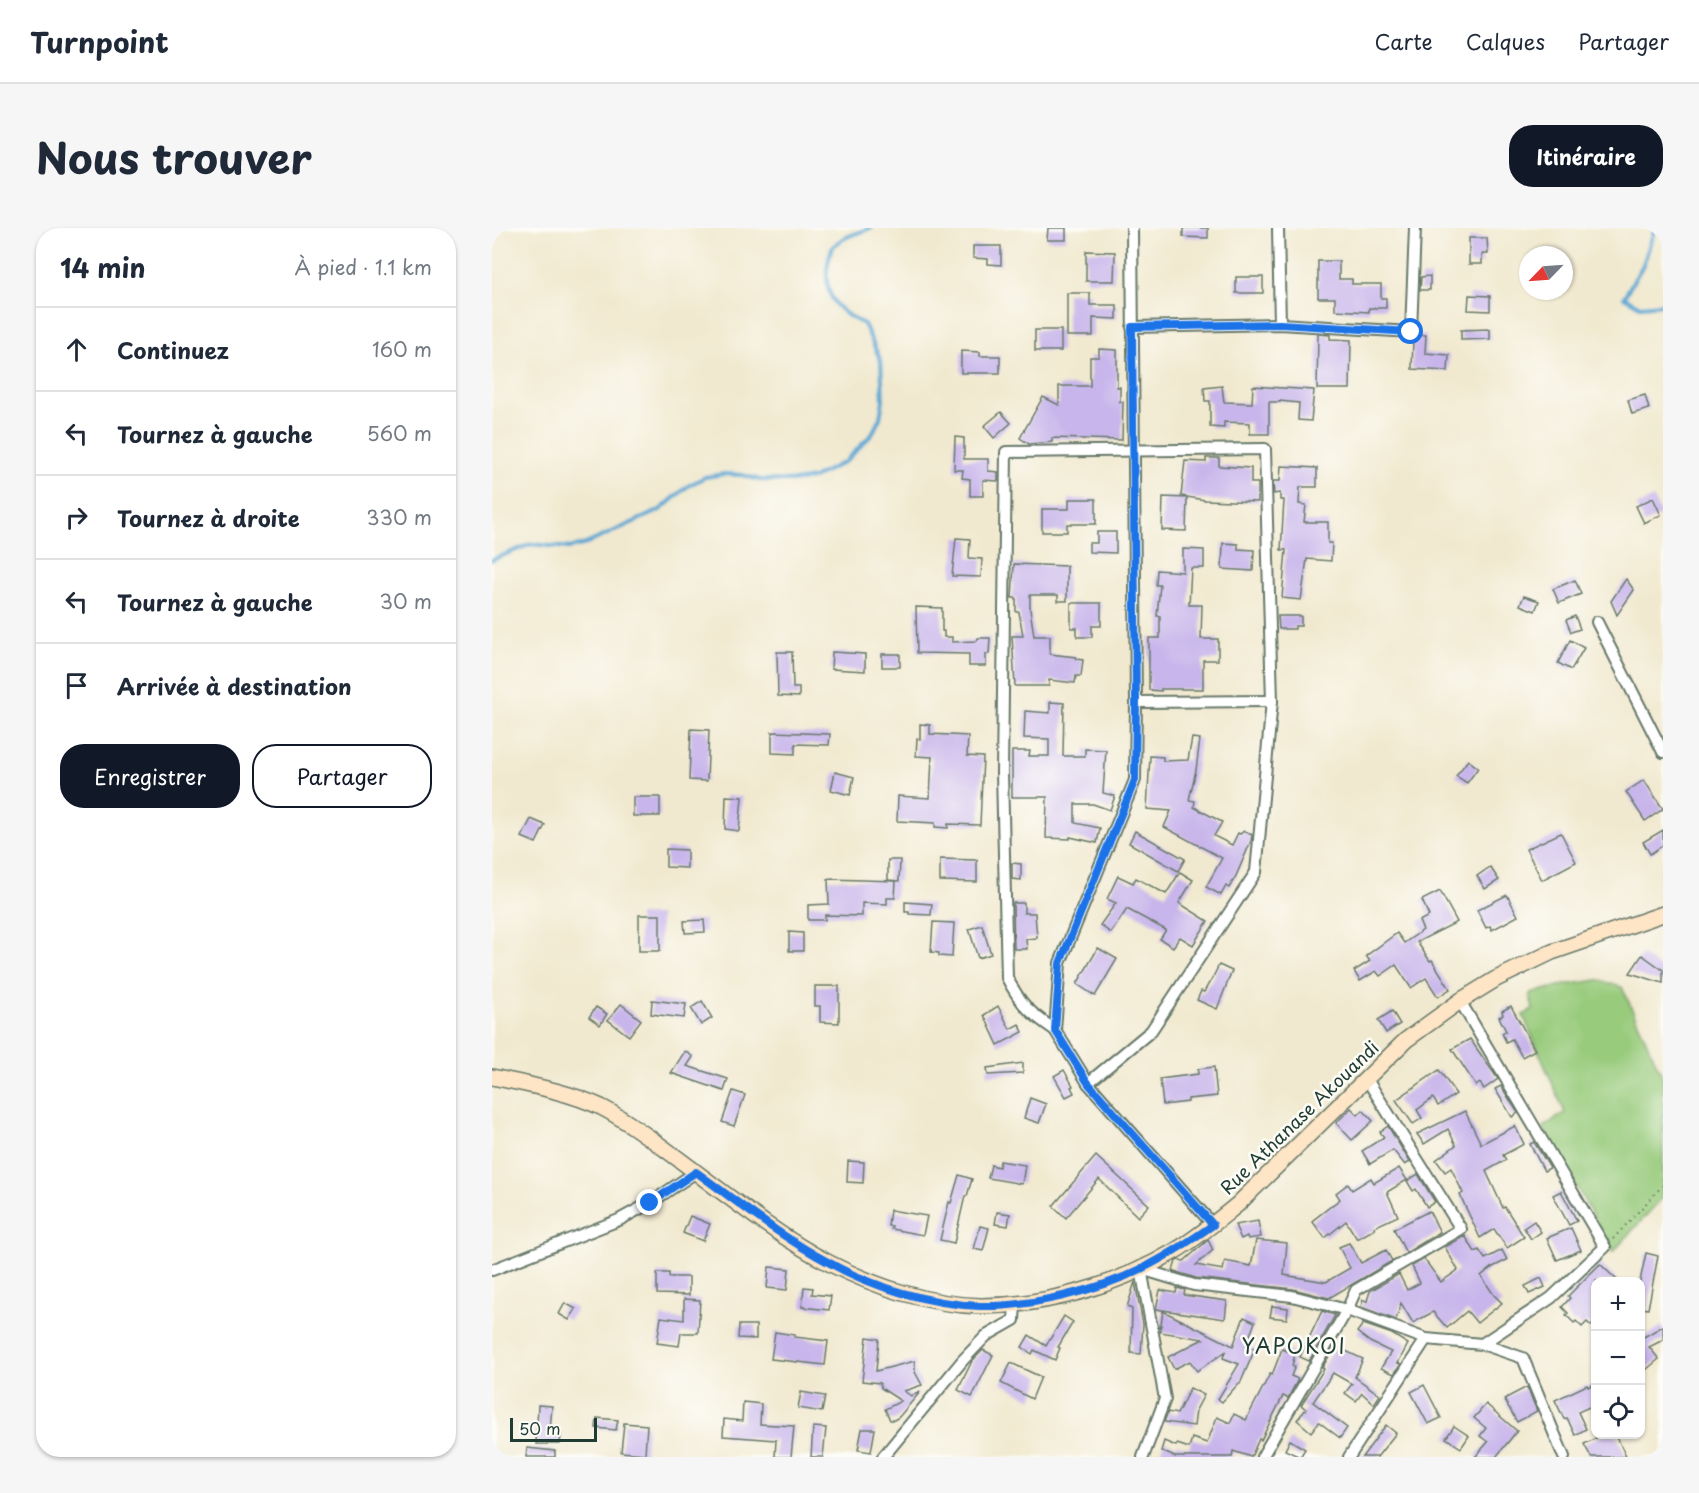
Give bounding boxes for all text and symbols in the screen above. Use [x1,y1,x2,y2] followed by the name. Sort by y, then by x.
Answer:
[30,20,169,63] text: Turnpoint
[1375,25,1433,57] text: Carte
[1466,25,1545,57] text: Calques
[1578,25,1669,57] text: Partager
[36,125,312,188] text: Nous trouver
[1509,125,1663,187] button: Itinéraire
[1519,246,1573,300] north arrow
[60,248,146,287] text: 14 min
[294,252,432,282] text: À pied · 1.1 km
[1397,318,1423,344] route start
[60,333,93,366] icon: ahead
[117,333,229,366] text: Continuez
[372,334,432,364] text: 160 m
[60,417,93,450] icon: left
[117,417,313,450] text: Tournez à gauche
[367,418,432,448] text: 560 m
[60,501,93,534] icon: right
[117,501,300,534] text: Tournez à droite
[366,502,432,532] text: 330 m
[60,585,93,618] icon: left
[117,585,313,618] text: Tournez à gauche
[379,586,432,616] text: 30 m
[60,669,93,702] icon: arrive
[117,669,351,702] text: Arrivée à destination
[60,744,240,808] button: Enregistrer
[252,744,432,808] button: Partager
[1214,1034,1384,1200] street label: Rue Athanase Akouandi
[636,1189,662,1215] route end
[1591,1277,1645,1439] map controls
[1591,1277,1645,1331] button: +
[1242,1329,1346,1361] district label: YAPOKOI
[1591,1331,1645,1385] button: −
[1591,1385,1645,1439] button: locate
[510,1415,597,1442] scale bar
[519,1416,560,1440] text: 50 m

